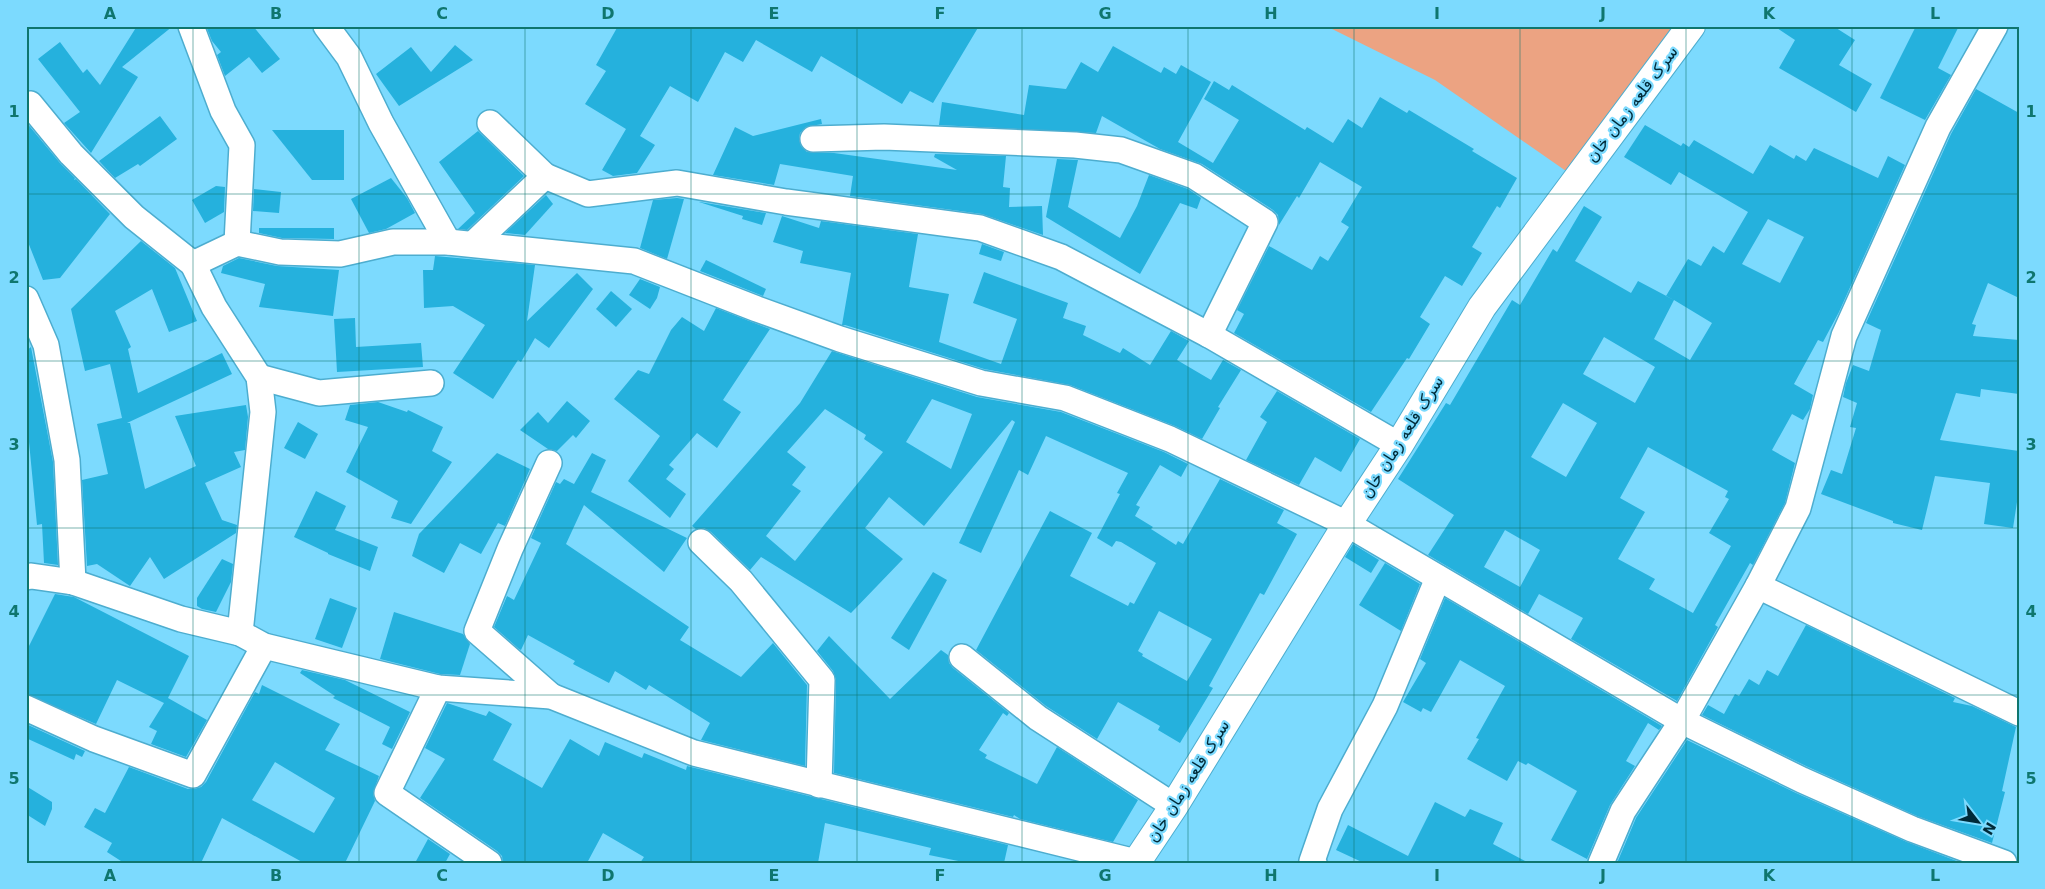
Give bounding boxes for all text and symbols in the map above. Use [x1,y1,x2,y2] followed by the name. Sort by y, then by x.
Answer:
[104,4,117,23] text: A
[270,4,282,23] text: B
[436,4,448,23] text: C
[601,4,615,23] text: D
[769,4,779,23] text: E
[935,4,945,23] text: F
[1098,4,1112,23] text: G
[1264,4,1278,23] text: H
[1434,4,1440,23] text: I
[1599,4,1606,23] text: J
[1763,4,1776,23] text: K
[1930,4,1940,23] text: L
[1582,42,1683,166] street label: سرک قلعه زمان خان
[8,102,20,121] text: 1
[2025,102,2037,121] text: 1
[8,268,20,287] text: 2
[2025,268,2037,287] text: 2
[1357,372,1448,502] street label: سرک قلعه زمان خان
[8,435,20,454] text: 3
[2025,435,2037,454] text: 3
[8,602,20,621] text: 4
[2025,602,2037,621] text: 4
[1143,716,1234,846] street label: سرک قلعه زمان خان
[8,769,20,788] text: 5
[2025,769,2037,788] text: 5
[1952,796,2002,846] north arrow
[1979,820,1999,838] text: N
[104,866,117,885] text: A
[270,866,282,885] text: B
[436,866,448,885] text: C
[601,866,615,885] text: D
[769,866,779,885] text: E
[935,866,945,885] text: F
[1098,866,1112,885] text: G
[1264,866,1278,885] text: H
[1434,866,1440,885] text: I
[1599,866,1606,885] text: J
[1763,866,1776,885] text: K
[1930,866,1940,885] text: L

